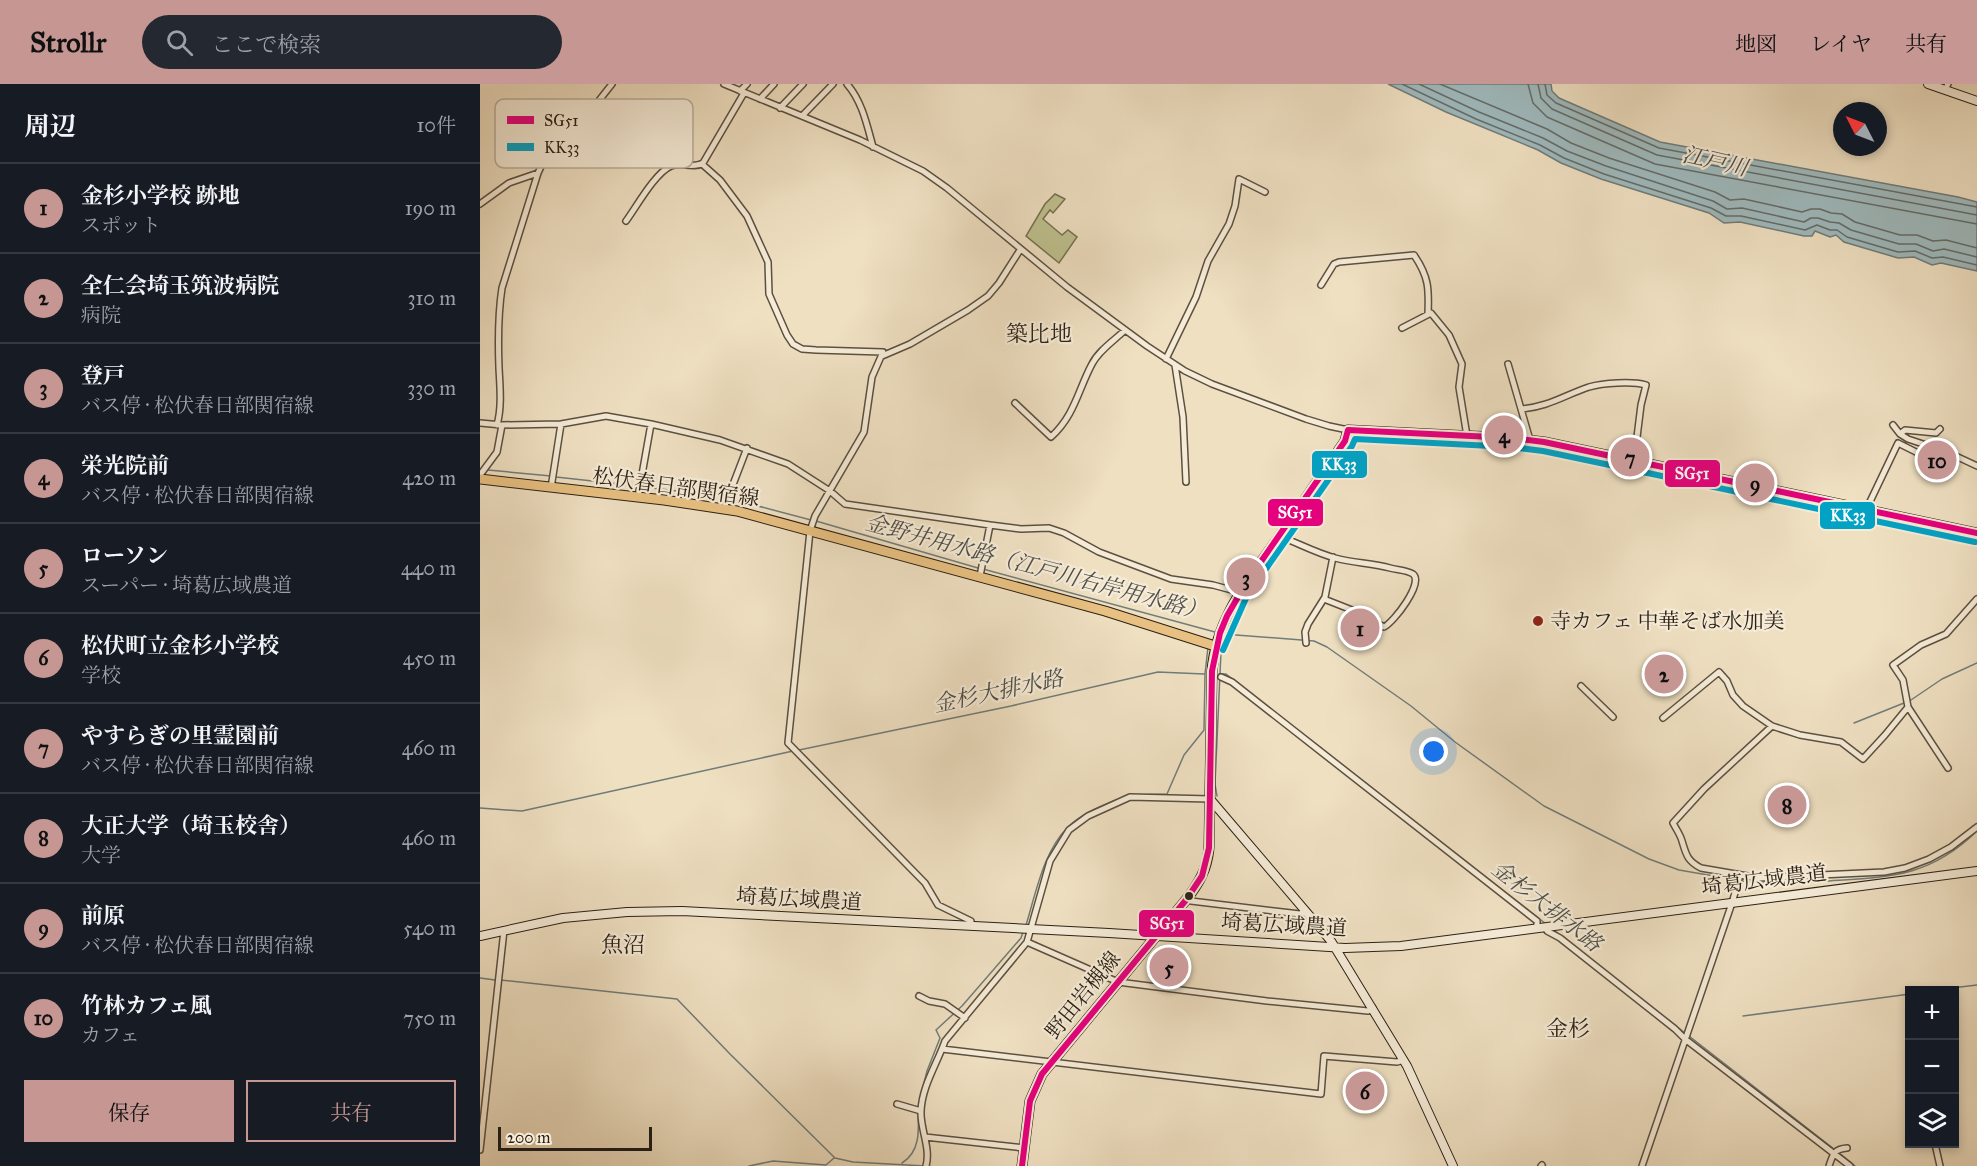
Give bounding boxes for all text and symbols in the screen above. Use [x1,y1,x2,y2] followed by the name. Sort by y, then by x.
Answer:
[142,15,562,69] search box
[30,25,106,60] text: Strollr
[163,26,196,59] icon: search
[211,31,321,58] text: ここで検索
[1735,31,1777,57] text: 地図
[1810,31,1872,57] text: レイヤ
[1905,31,1947,57] text: 共有
[495,99,693,168] legend
[1833,102,1887,156] north arrow
[24,110,76,142] text: 周辺
[544,111,579,130] text: SG51
[417,113,456,137] text: 10件
[544,138,580,157] text: KK33
[1680,140,1752,182] water label: 江戸川
[81,182,240,209] text: 金杉小学校 跡地
[40,196,47,220] text: 1
[405,196,456,220] text: 190 m
[81,213,161,237] text: スポット
[81,272,279,299] text: 全仁会埼玉筑波病院
[39,286,48,310] text: 2
[407,286,456,310] text: 310 m
[81,303,121,327] text: 病院
[1006,320,1072,347] district label: 築比地
[81,362,125,389] text: 登戸
[40,376,48,400] text: 3
[407,376,456,400] text: 330 m
[81,393,314,417] text: バス停 · 松伏春日部関宿線
[1484,412,1524,458] pin: 4
[1610,434,1650,479] pin: 7
[1918,438,1956,482] pin: 10
[1311,450,1368,479] line badge: KK33
[81,452,169,479] text: 栄光院前
[1321,455,1357,475] text: KK33
[1664,459,1721,488] line badge: SG51
[1736,460,1774,506] pin: 9
[591,462,761,512] street label: 松伏春日部関宿線
[1675,464,1710,483] text: SG51
[38,466,49,490] text: 4
[402,466,456,490] text: 420 m
[81,483,314,507] text: バス停 · 松伏春日部関宿線
[1267,498,1324,527] line badge: SG51
[1819,501,1876,530] line badge: KK33
[1278,503,1313,522] text: SG51
[1830,506,1866,526] text: KK33
[862,508,1210,626] water label: 金野井用水路（江戸川右岸用水路）
[81,542,168,569] text: ローソン
[1226,554,1266,600] pin: 3
[39,556,48,580] text: 5
[401,556,456,580] text: 440 m
[81,573,292,597] text: スーパー · 埼葛広域農道
[1340,606,1380,650] pin: 1
[1550,608,1784,634] place label: 寺カフェ 中華そば水加美
[1531,614,1545,628] marker: 寺カフェ 中華そば水加美
[81,632,279,659] text: 松伏町立金杉小学校
[38,646,49,670] text: 6
[403,646,456,670] text: 450 m
[1644,652,1684,696] pin: 2
[81,663,121,687] text: 学校
[931,664,1067,718] water label: 金杉大排水路
[81,722,279,749] text: やすらぎの里霊園前
[38,736,49,760] text: 7
[402,736,456,760] text: 460 m
[1419,737,1448,766] your location
[81,753,314,777] text: バス停 · 松伏春日部関宿線
[1768,782,1806,828] pin: 8
[81,812,301,839] text: 大正大学（埼玉校舎）
[38,826,49,850] text: 8
[402,826,456,850] text: 460 m
[81,843,121,867] text: 大学
[1487,855,1609,958] water label: 金杉大排水路
[1700,859,1828,901] street label: 埼葛広域農道
[735,883,863,915] street label: 埼葛広域農道
[1183,890,1195,902] unlabelled marker
[81,902,125,929] text: 前原
[1138,909,1195,938] line badge: SG51
[1220,909,1348,941] street label: 埼葛広域農道
[1150,914,1185,933] text: SG51
[38,916,49,940] text: 9
[403,916,456,940] text: 540 m
[601,931,645,958] district label: 魚沼
[81,933,314,957] text: バス停 · 松伏春日部関宿線
[1150,944,1188,990] pin: 5
[1040,946,1126,1044] street label: 野田岩槻線
[1905,986,1959,1148] map controls
[1905,986,1959,1040] button: +
[81,992,212,1019] text: 竹林カフェ風
[34,1006,53,1030] text: 10
[403,1006,456,1030] text: 750 m
[1546,1015,1590,1042] district label: 金杉
[81,1023,140,1047] text: カフェ
[1905,1040,1959,1094] button: −
[1346,1068,1384,1114] pin: 6
[24,1080,234,1142] button: 保存
[246,1080,456,1142] button: 共有
[1905,1094,1959,1148] button: layers
[498,1124,652,1152] scale bar
[507,1128,550,1147] text: 200 m

